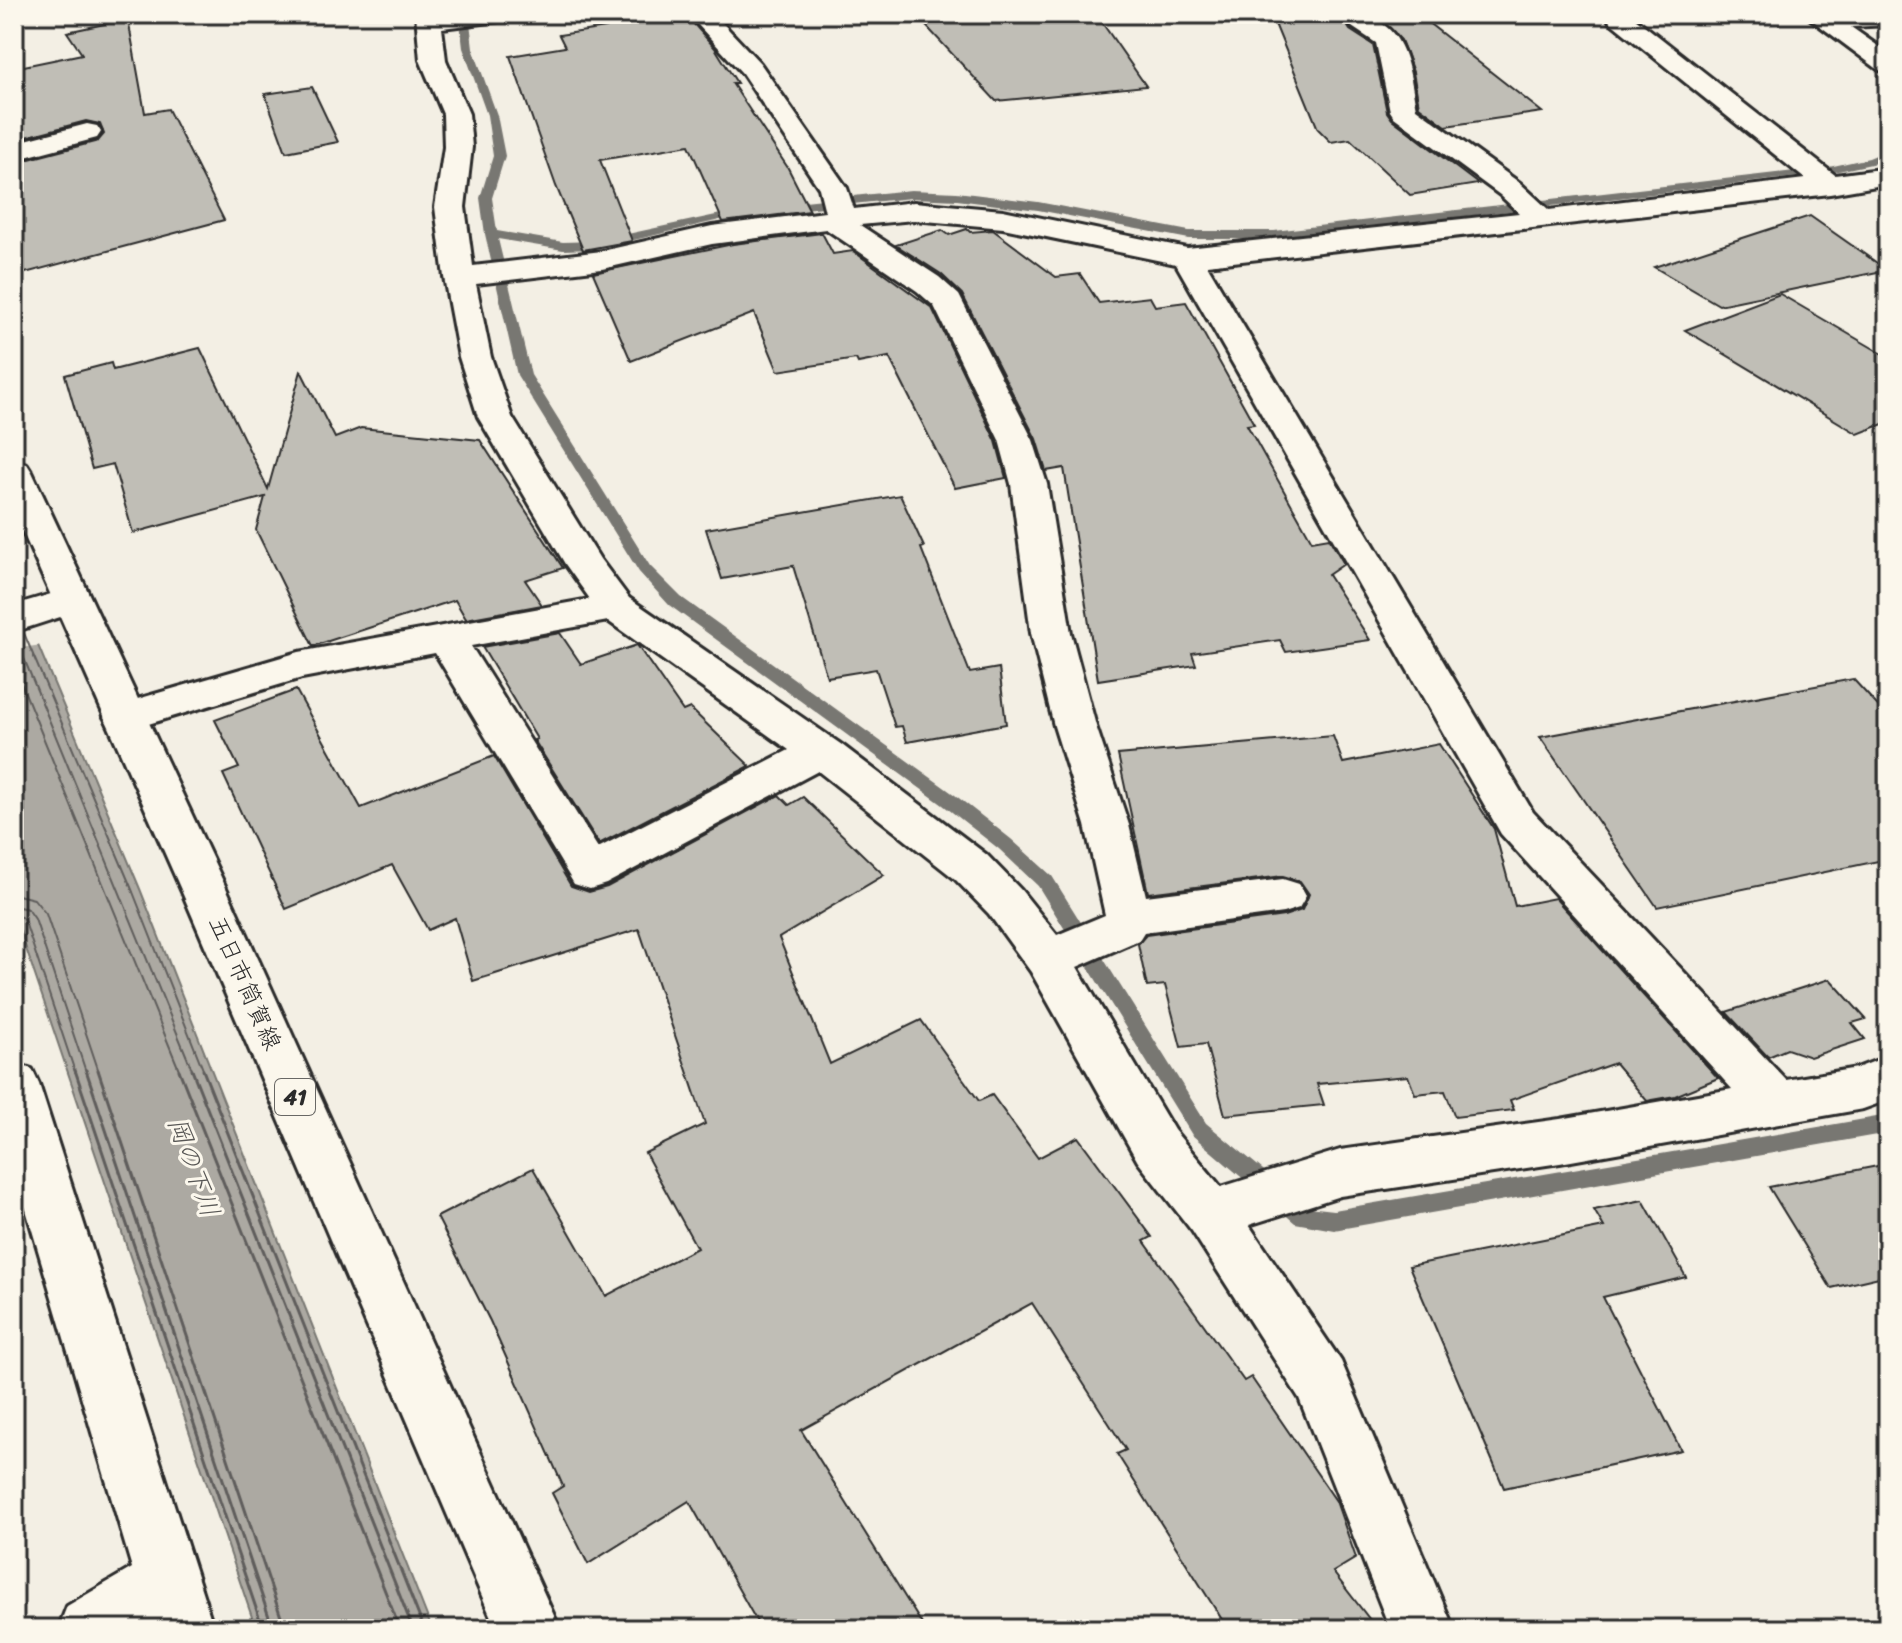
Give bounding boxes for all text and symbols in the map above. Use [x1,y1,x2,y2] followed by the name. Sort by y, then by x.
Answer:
[197,909,293,1057] street label: 五日市筒賀線
[275,1079,315,1115] road number: 41
[155,1110,233,1224] water label: 岡の下川

